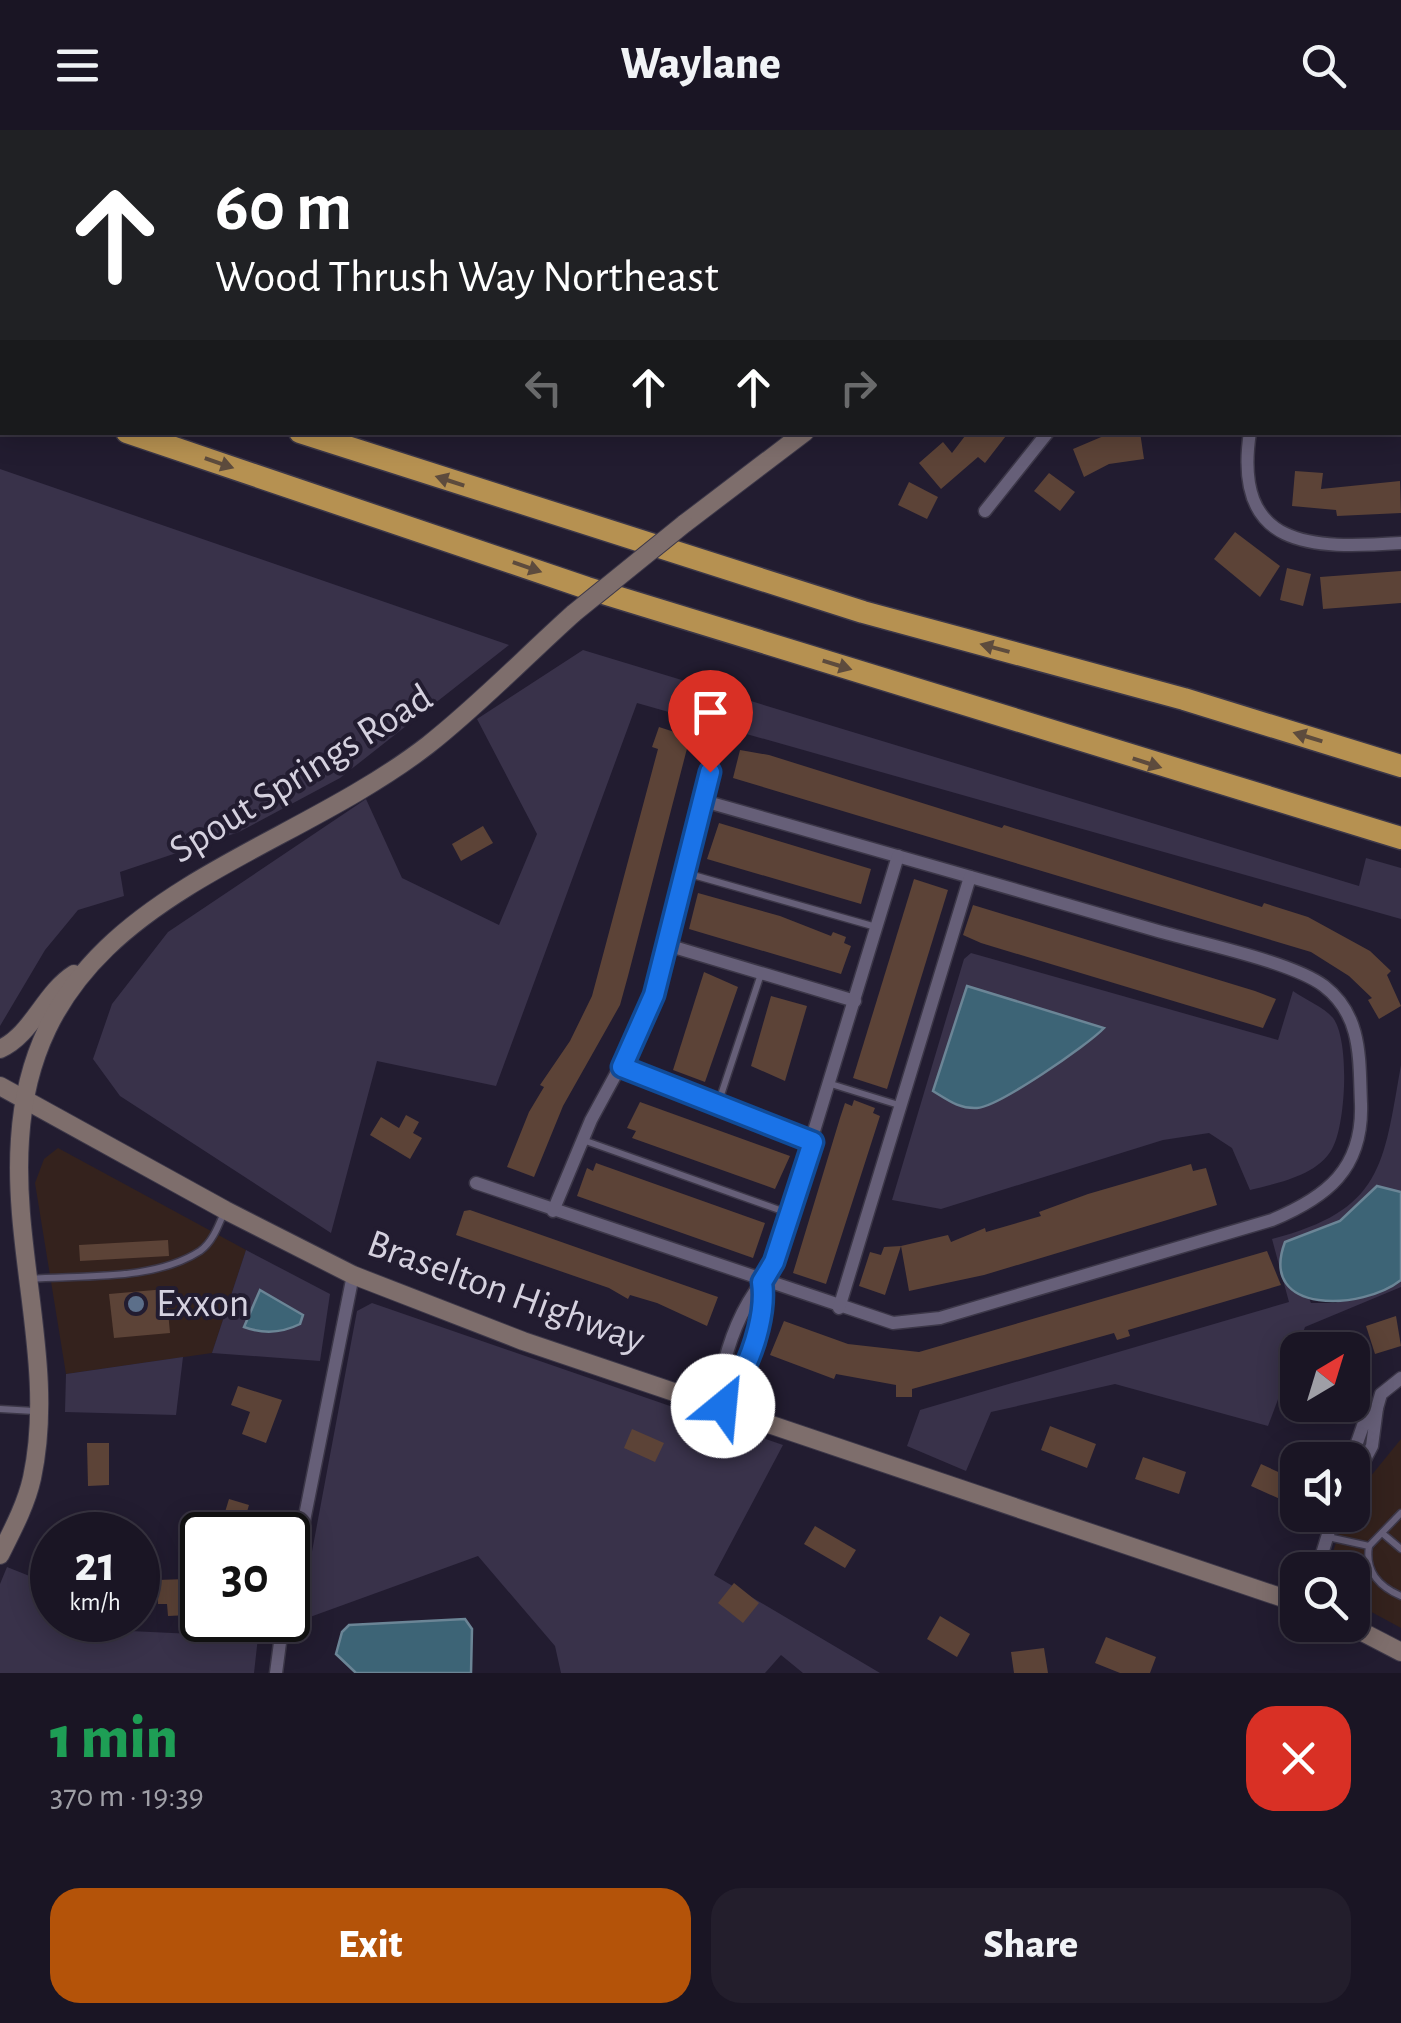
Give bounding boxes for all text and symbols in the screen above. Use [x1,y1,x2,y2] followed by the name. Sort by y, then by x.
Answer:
[50,38,105,93] icon: menu
[1296,38,1351,93] icon: search
[620,42,781,87] text: Waylane
[50,170,180,300] icon: ahead
[215,173,352,243] text: 60 m
[215,255,719,300] text: Wood Thrush Way Northeast
[516,360,571,415] icon: left
[621,360,676,415] icon: ahead
[726,360,781,415] icon: ahead
[831,360,886,415] icon: right
[204,457,234,472] one-way arrow
[435,473,465,488] one-way arrow
[513,560,543,575] one-way arrow
[979,639,1010,655] one-way arrow
[822,658,853,673] one-way arrow
[668,670,753,773] pin
[163,677,439,871] street label: Spout Springs Road
[683,685,738,740] icon: arrive
[1292,729,1323,744] one-way arrow
[1132,756,1162,771] one-way arrow
[362,1223,650,1361] street label: Braselton Highway
[156,1284,249,1324] place label: Exxon
[125,1293,147,1315] marker: Exxon
[1280,1332,1370,1422] north arrow
[1280,1332,1370,1642] map controls
[671,1354,775,1458] position arrow
[1280,1442,1370,1532] button: sound
[180,1512,310,1642] speed limit sign: 30
[74,1540,116,1590] text: 21
[1280,1552,1370,1642] button: search
[69,1590,121,1615] text: km/h
[1246,1706,1351,1811] button: close
[50,1709,178,1769] text: 1 min
[50,1780,204,1812] text: 370 m · 19:39
[50,1888,691,2003] button: Exit
[711,1888,1351,2003] button: Share

